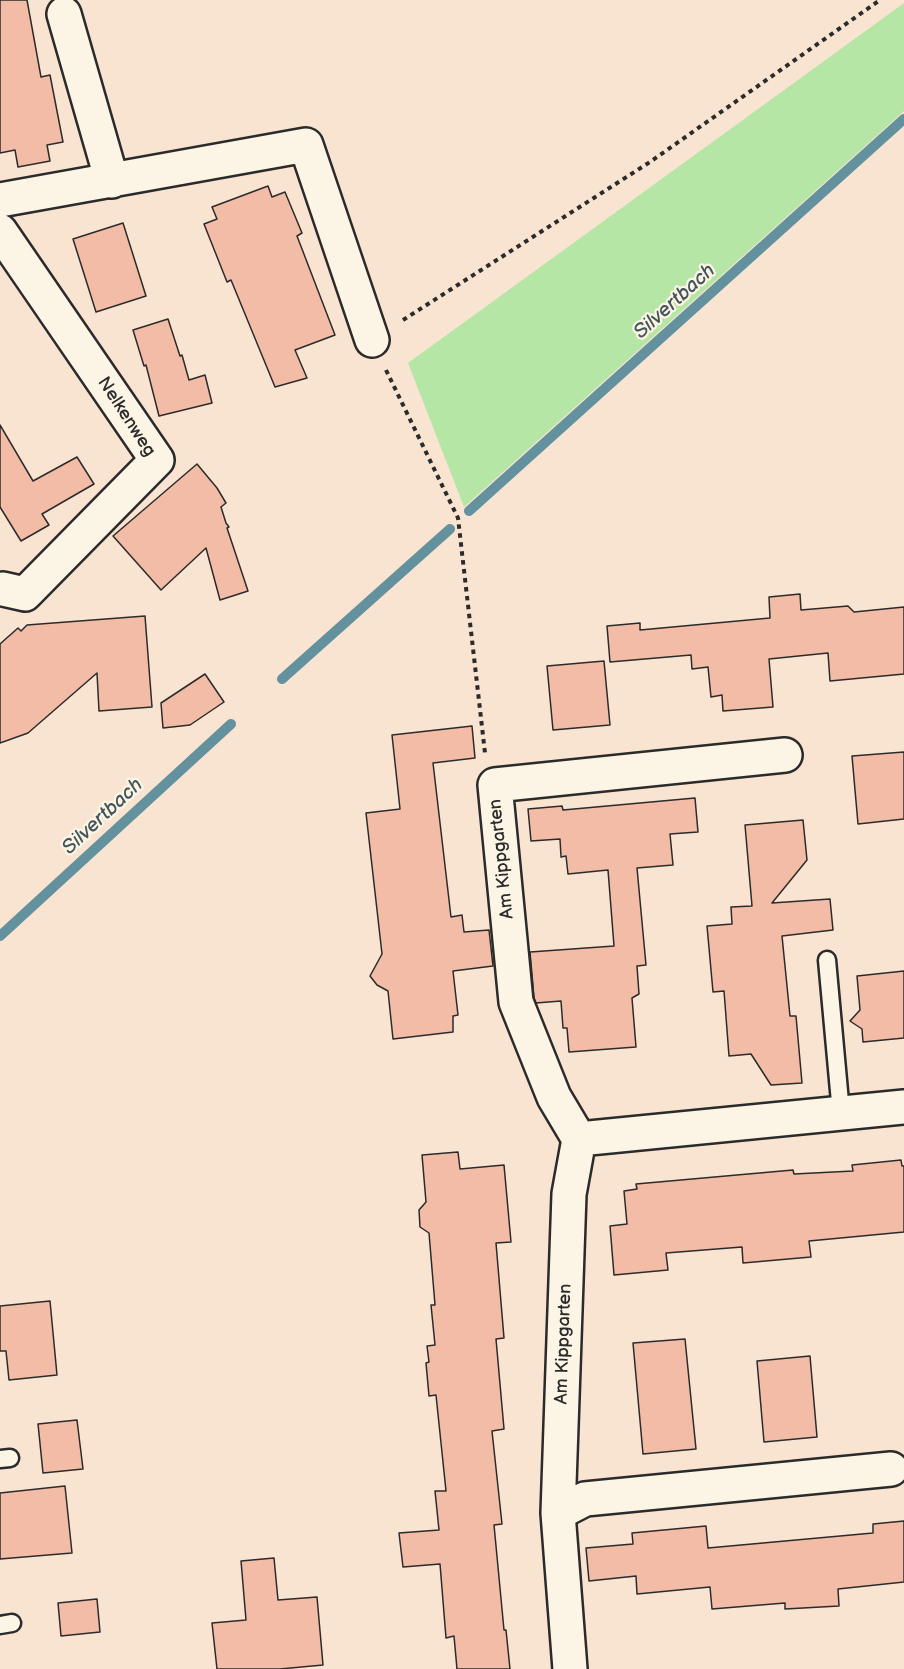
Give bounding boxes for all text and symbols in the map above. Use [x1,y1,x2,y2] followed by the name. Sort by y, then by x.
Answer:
[629,259,721,345] water label: Silvertbach
[92,373,160,461] street label: Nelkenweg
[58,774,148,860] water label: Silvertbach
[485,798,519,920] street label: Am Kippgarten
[551,1283,577,1405] street label: Am Kippgarten

